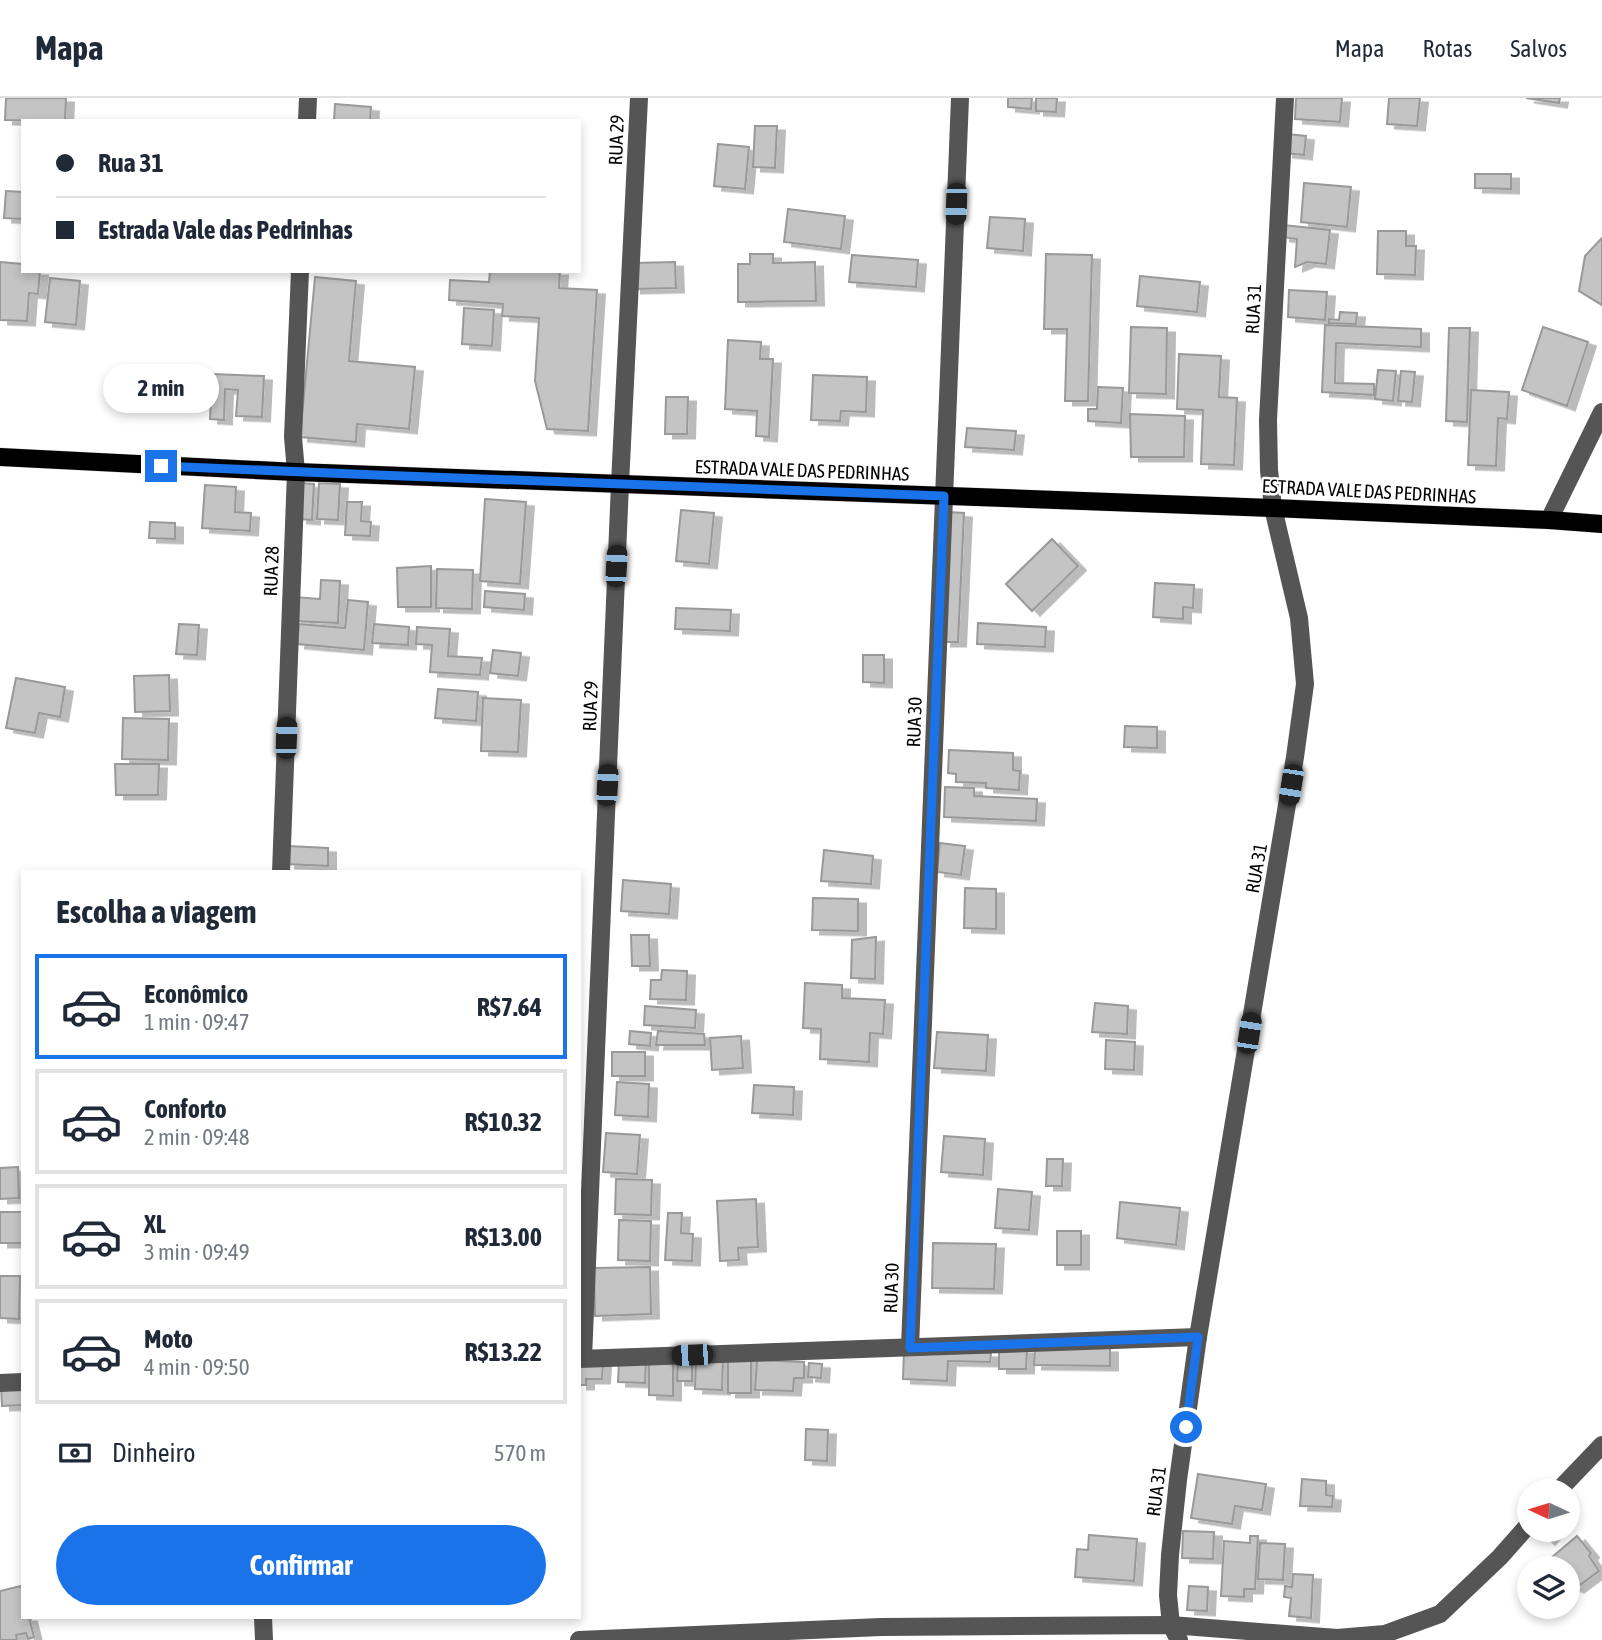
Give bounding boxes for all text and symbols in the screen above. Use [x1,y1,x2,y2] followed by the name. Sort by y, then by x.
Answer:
[35,29,103,67] text: Mapa
[1335,35,1384,62] text: Mapa
[1422,35,1472,62] text: Rotas
[1510,35,1567,62] text: Salvos
[604,114,628,166] street label: RUA 29
[98,148,164,178] text: Rua 31
[945,183,968,225] car
[98,215,353,245] text: Estrada Vale das Pedrinhas
[1241,283,1265,335] street label: RUA 31
[103,364,219,414] callout: 2 min
[138,375,184,401] text: 2 min
[145,450,177,482] route end
[694,455,910,485] street label: ESTRADA VALE DAS PEDRINHAS
[1261,474,1477,508] street label: ESTRADA VALE DAS PEDRINHAS
[605,544,628,588] car
[259,545,283,597] street label: RUA 28
[578,680,602,732] street label: RUA 29
[902,696,926,748] street label: RUA 30
[275,717,298,759] car
[596,763,619,807] car
[1278,763,1305,807] car
[1241,841,1271,895] street label: RUA 31
[56,893,256,930] text: Escolha a viagem
[60,975,123,1038] icon: car
[144,979,248,1009] text: Econômico
[477,992,542,1022] text: R$7.64
[144,1009,250,1035] text: 1 min · 09:47
[1236,1011,1263,1055] car
[60,1090,123,1153] icon: car
[144,1094,227,1124] text: Conforto
[465,1107,542,1137] text: R$10.32
[144,1124,250,1150] text: 2 min · 09:48
[60,1205,123,1268] icon: car
[144,1209,166,1239] text: XL
[465,1222,542,1252] text: R$13.00
[144,1239,250,1265] text: 3 min · 09:49
[879,1262,903,1314] street label: RUA 30
[60,1320,123,1383] icon: car
[144,1324,193,1354] text: Moto
[465,1337,542,1367] text: R$13.22
[671,1344,714,1366] car
[144,1354,250,1380] text: 4 min · 09:50
[1170,1411,1202,1443] route start
[56,1434,94,1472] icon: cash
[112,1438,195,1468] text: Dinheiro
[494,1440,546,1466] text: 570 m
[1142,1465,1170,1517] street label: RUA 31
[1517,1479,1580,1542] north arrow
[1517,1479,1580,1619] map controls
[56,1525,546,1605] button: Confirmar
[1517,1556,1580,1619] button: layers

